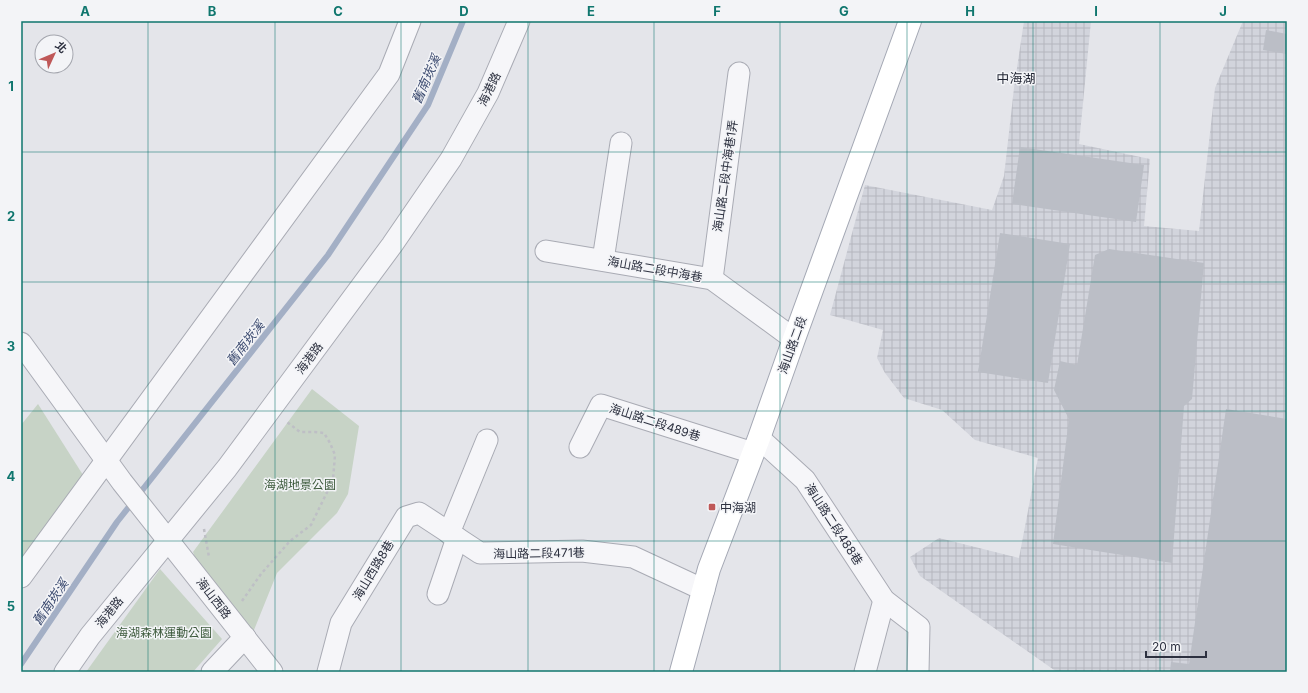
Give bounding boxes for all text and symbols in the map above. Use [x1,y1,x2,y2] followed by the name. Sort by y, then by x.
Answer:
[80,3,90,19] text: A
[208,3,217,19] text: B
[333,3,343,19] text: C
[459,3,469,19] text: D
[587,3,595,19] text: E
[713,3,721,19] text: F
[839,3,849,19] text: G
[965,3,975,19] text: H
[1094,3,1098,19] text: I
[1219,3,1227,19] text: J
[34,34,74,74] north arrow
[52,38,70,56] text: 北
[408,50,445,106] water label: 舊南崁溪
[474,70,504,108] street label: 海港路
[996,70,1036,86] district label: 中海湖
[8,78,14,94] text: 1
[710,119,740,233] street label: 海山路二段中海巷1弄
[7,208,15,224] text: 2
[606,253,704,285] street label: 海山路二段中海巷
[775,314,809,376] street label: 海山路二段
[223,316,269,368] water label: 舊南崁溪
[7,338,15,354] text: 3
[292,339,326,377] street label: 海港路
[608,400,702,444] street label: 海山路二段489巷
[7,468,16,484] text: 4
[264,477,336,492] park label: 海湖地景公園
[802,480,866,568] street label: 海山路二段488巷
[720,500,756,515] place label: 中海湖
[707,502,717,512] marker: 中海湖
[349,537,397,603] street label: 海山西路8巷
[493,545,585,561] street label: 海山路二段471巷
[29,574,72,628] water label: 舊南崁溪
[193,574,235,622] street label: 海山西路
[92,593,126,631] street label: 海港路
[7,598,15,614] text: 5
[116,625,212,640] park label: 海湖森林運動公園
[1146,633,1206,659] scale bar
[1152,639,1181,654] text: 20 m

